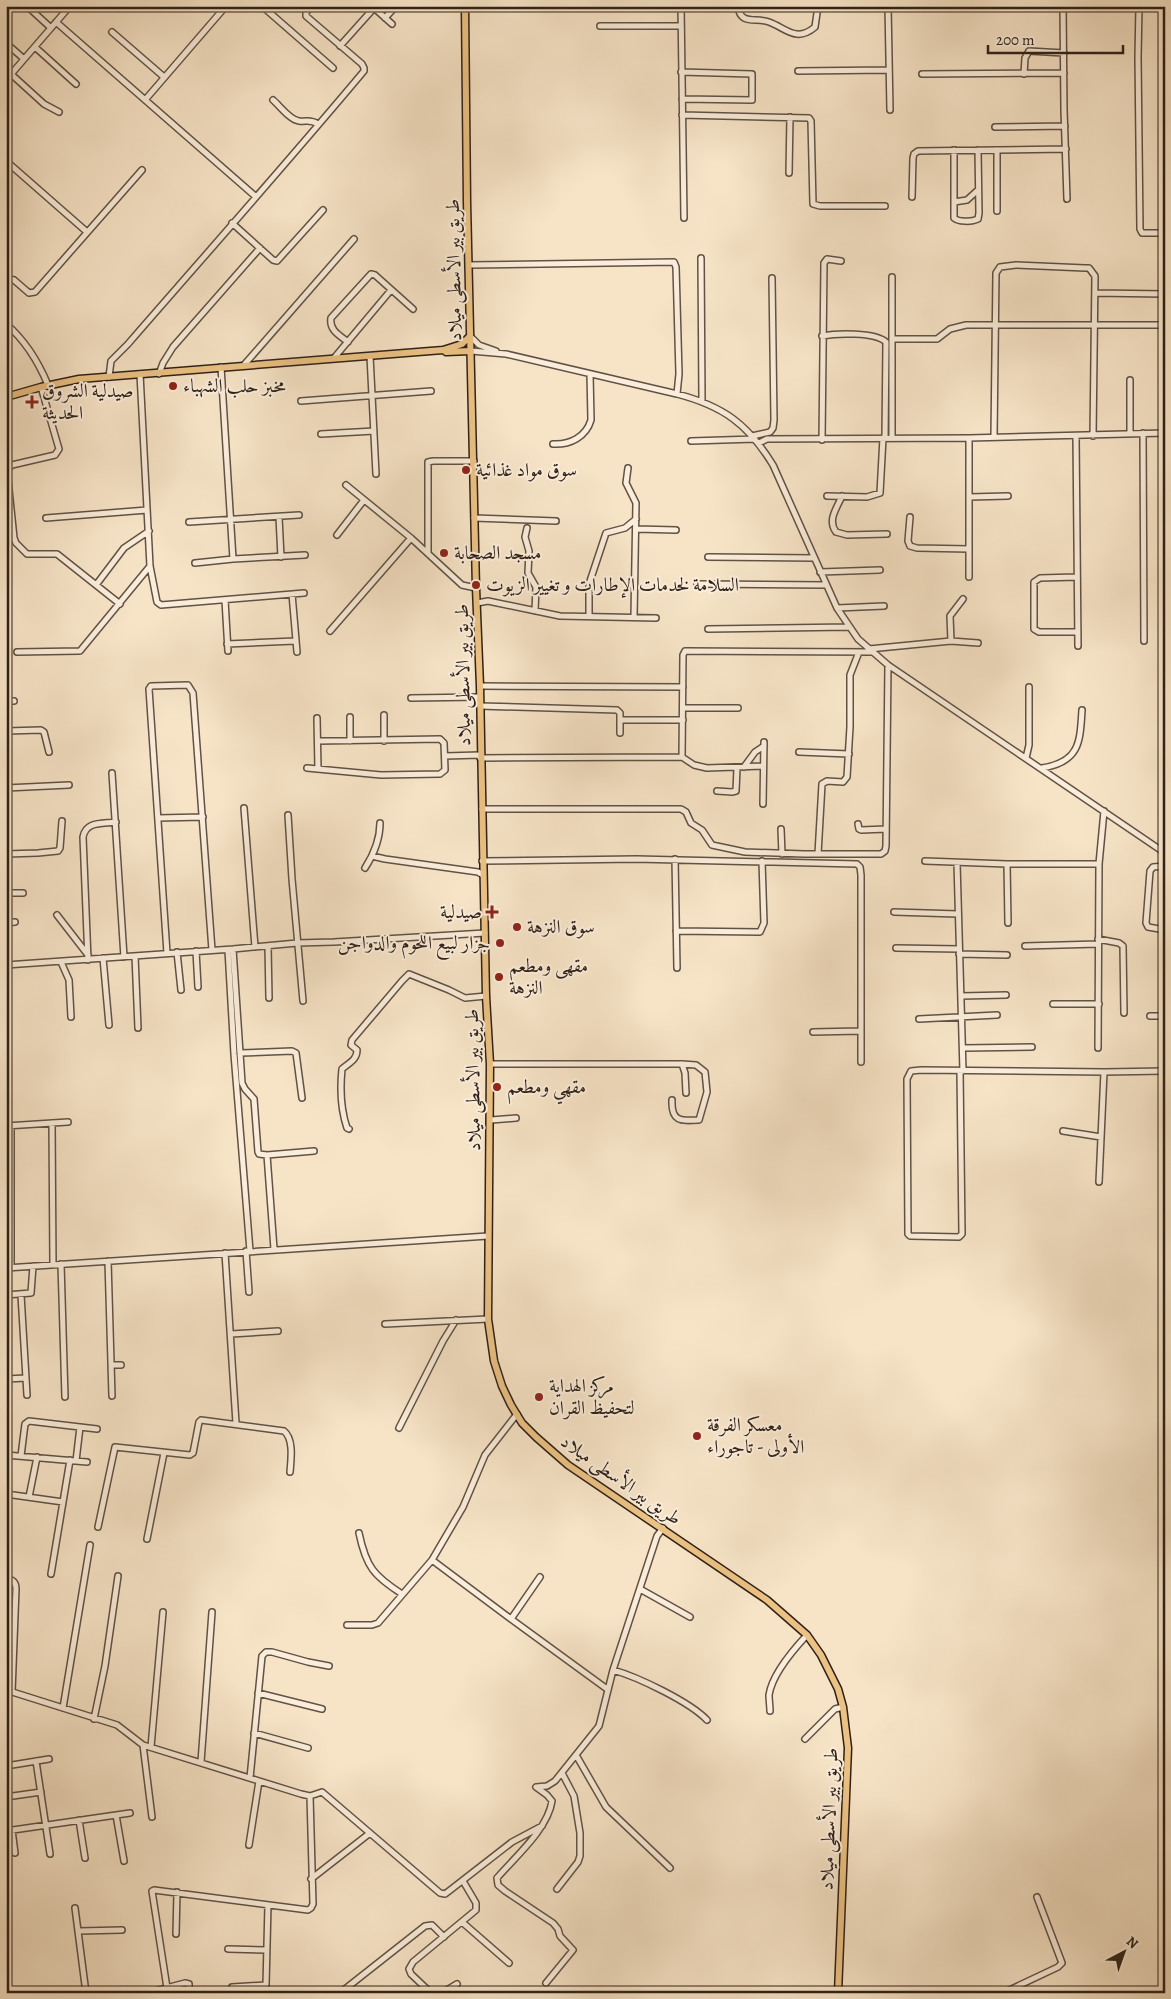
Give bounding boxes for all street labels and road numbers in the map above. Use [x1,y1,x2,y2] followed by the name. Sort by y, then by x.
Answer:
[439,199,468,341] street label: طريق بير الأسطى ميلاد
[448,604,477,746] street label: طريق بير الأسطى ميلاد
[458,1009,487,1151] street label: طريق بير الأسطى ميلاد
[555,1428,687,1532] street label: طريق بير الأسطى ميلاد
[813,1747,844,1891] street label: طريق بير الأسطى ميلاد

